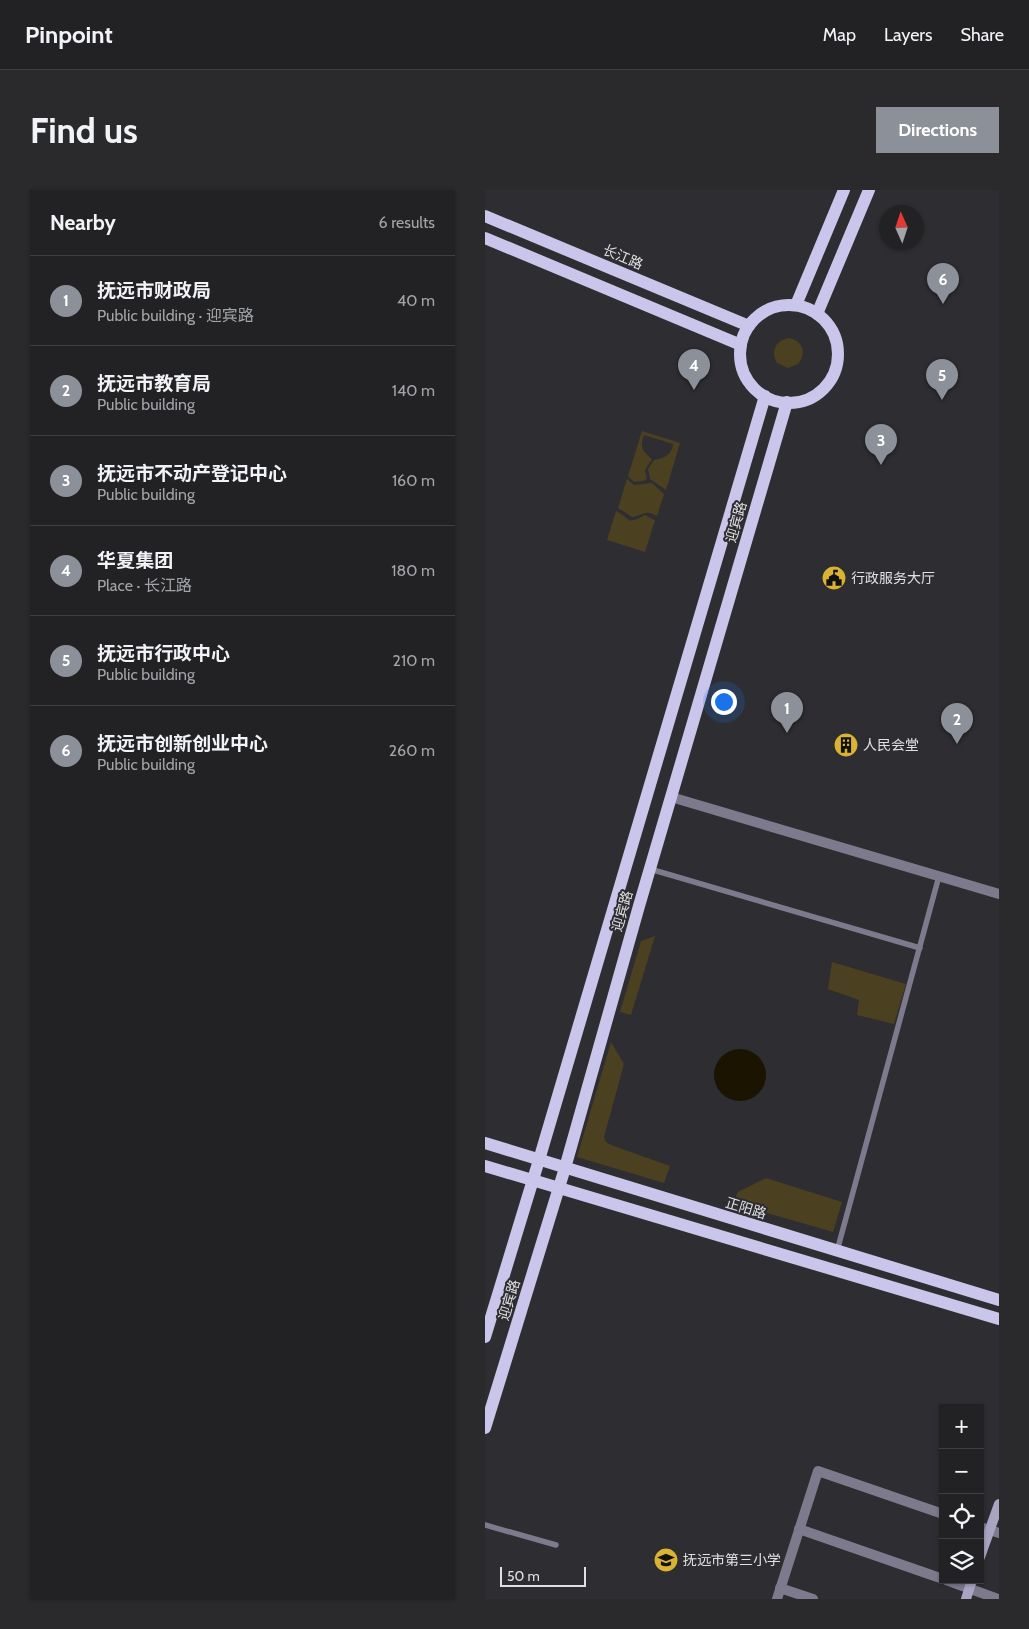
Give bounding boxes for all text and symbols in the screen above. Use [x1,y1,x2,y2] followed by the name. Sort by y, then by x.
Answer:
[25,20,113,49] text: Pinpoint
[823,24,856,46] text: Map
[884,24,933,46] text: Layers
[961,24,1004,46] text: Share
[876,107,999,153] button: Directions
[30,109,138,152] text: Find us
[879,205,924,250] north arrow
[50,210,116,235] text: Nearby
[379,213,435,232] text: 6 results
[600,241,646,273] street label: 长江路
[927,263,959,304] pin: 6
[97,279,211,302] text: 抚远市财政局
[63,291,69,310] text: 1
[397,291,435,310] text: 40 m
[97,306,254,325] text: Public building · 迎宾路
[678,349,710,390] pin: 4
[926,359,958,400] pin: 5
[97,372,211,395] text: 抚远市教育局
[62,381,70,400] text: 2
[392,381,435,400] text: 140 m
[97,395,195,414] text: Public building
[865,424,897,465] pin: 3
[97,462,287,485] text: 抚远市不动产登记中心
[62,471,70,490] text: 3
[392,471,435,490] text: 160 m
[97,485,195,504] text: Public building
[722,499,750,545] street label: 迎宾路
[97,549,173,572] text: 华夏集团
[61,561,71,580] text: 4
[391,561,435,580] text: 180 m
[821,565,847,591] public building icon: 行政服务大厅
[851,569,935,587] place label: 行政服务大厅
[97,576,192,595] text: Place · 长江路
[97,642,230,665] text: 抚远市行政中心
[62,651,70,670] text: 5
[393,651,435,670] text: 210 m
[97,665,195,684] text: Public building
[711,689,737,715] your location
[771,692,803,733] pin: 1
[941,703,973,744] pin: 2
[97,732,268,755] text: 抚远市创新创业中心
[833,732,859,758] building icon: 人民会堂
[863,736,919,754] place label: 人民会堂
[62,741,71,760] text: 6
[389,741,435,760] text: 260 m
[97,755,195,774] text: Public building
[608,888,636,934] street label: 迎宾路
[723,1193,769,1223] street label: 正阳路
[494,1277,524,1323] street label: 迎宾路
[939,1404,984,1584] map controls
[939,1404,984,1449] button: +
[939,1449,984,1494] button: −
[939,1494,984,1539] button: locate
[939,1539,984,1584] button: layers
[653,1547,679,1573] school or university icon: 抚远市第三小学
[683,1551,781,1569] place label: 抚远市第三小学
[500,1564,586,1587] scale bar
[507,1567,540,1585] text: 50 m

